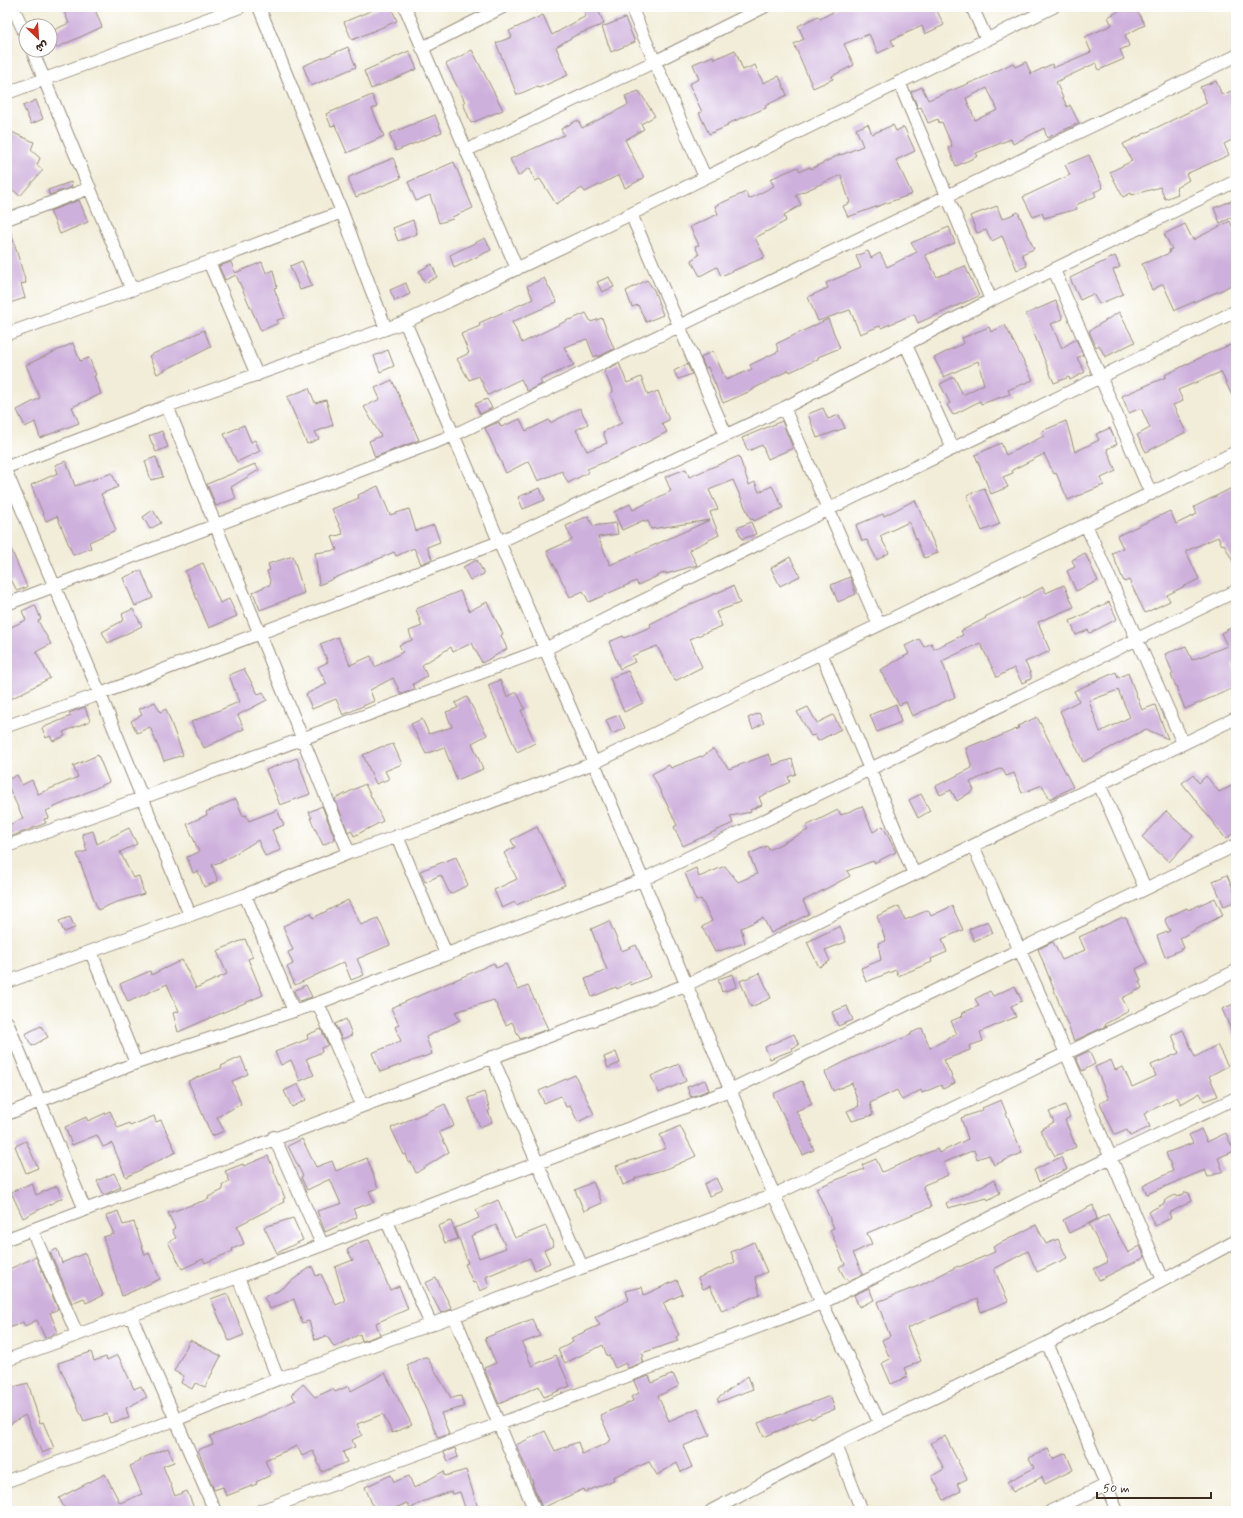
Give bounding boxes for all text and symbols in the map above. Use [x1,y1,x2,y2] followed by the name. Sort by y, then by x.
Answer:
[18,18,58,58] north arrow
[33,37,50,55] text: ش
[1097,1474,1211,1500] scale bar
[1103,1481,1130,1497] text: 50 m

